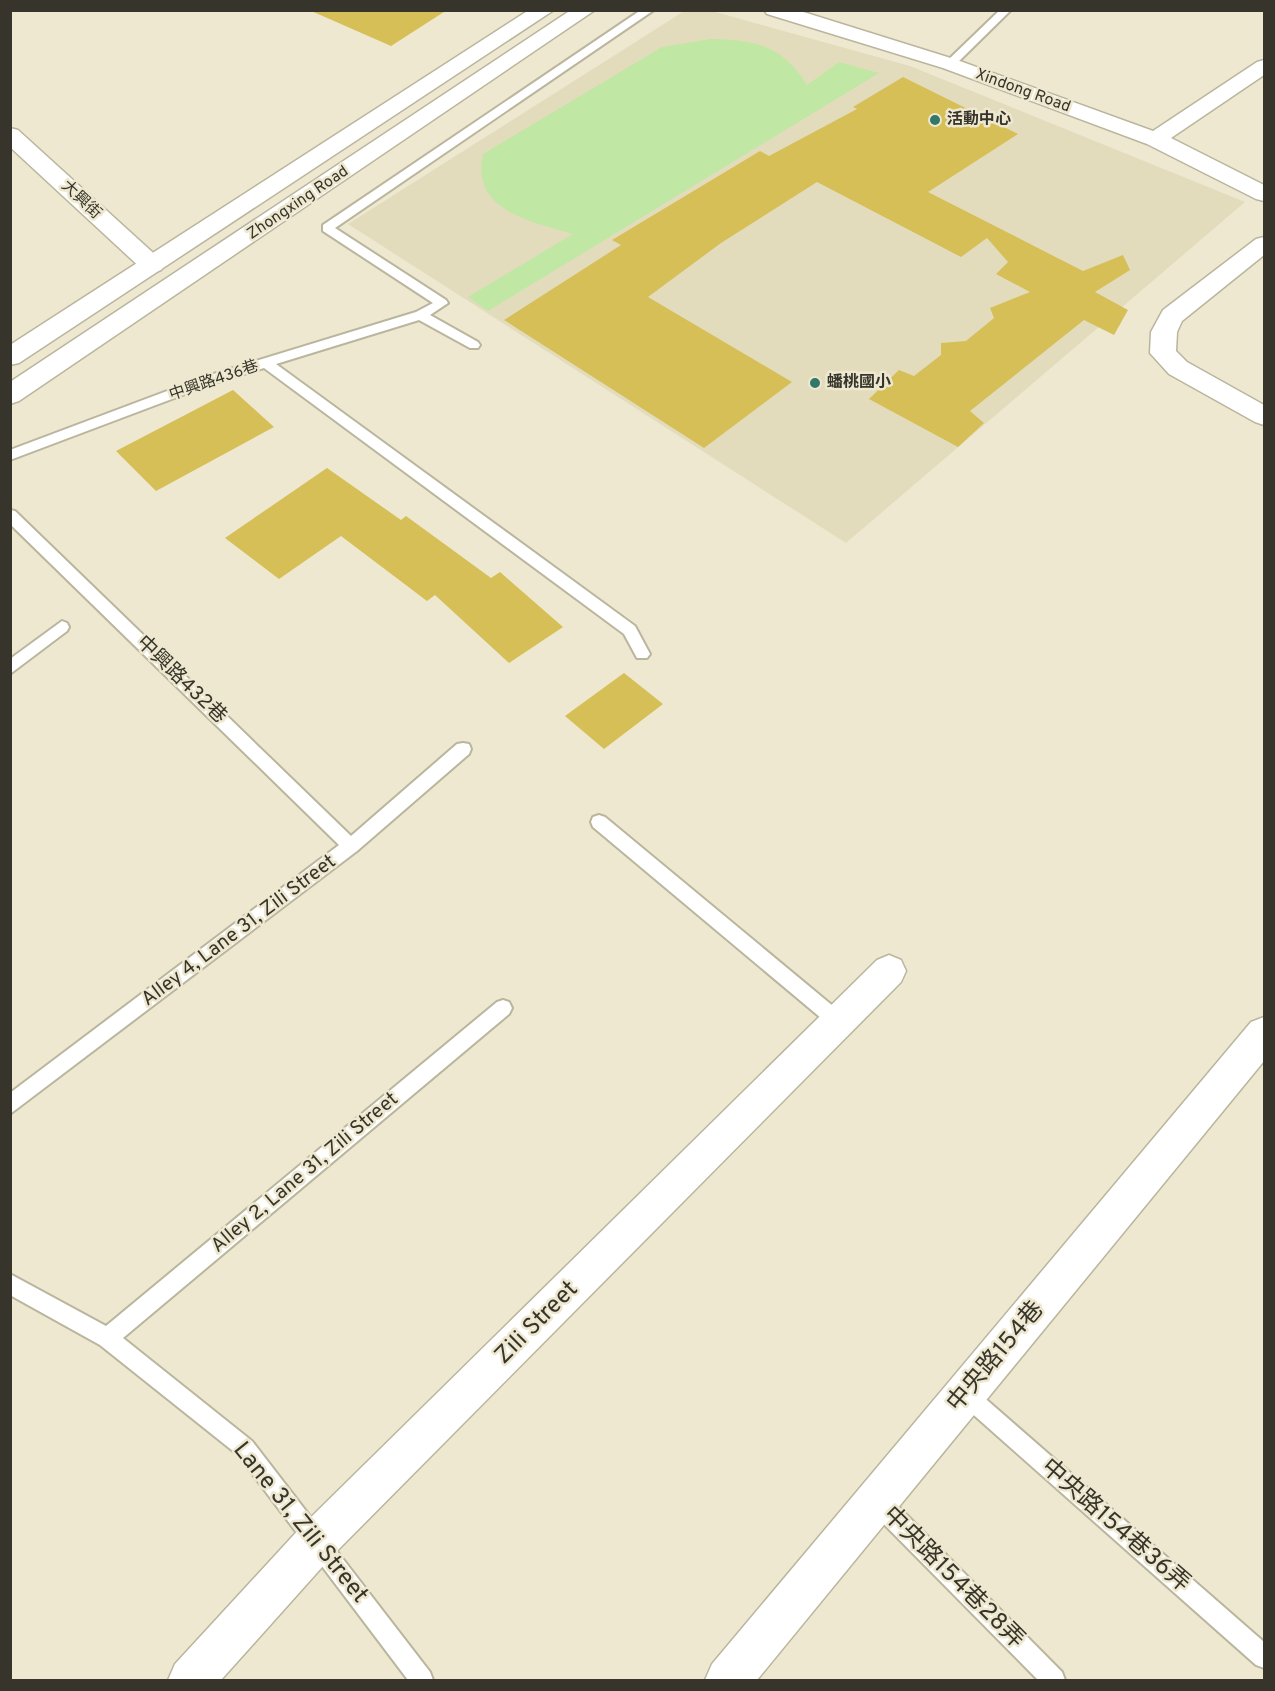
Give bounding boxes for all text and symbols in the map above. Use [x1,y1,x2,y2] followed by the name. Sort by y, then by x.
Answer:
[973,65,1073,117] street label: Xindong Road
[947,110,1011,130] place label: 活動中心
[928,113,942,127] marker: 活動中心
[243,162,353,244] street label: Zhongxing Road
[57,176,105,224] street label: 大興街
[167,356,261,406] street label: 中興路436巷
[827,373,891,393] place label: 蟠桃國小
[808,376,822,390] marker: 蟠桃國小
[130,630,232,730] street label: 中興路432巷
[136,849,342,1013] street label: Alley 4, Lane 31, Zili Street
[206,1087,404,1259] street label: Alley 2, Lane 31, Zili Street
[489,1275,585,1371] street label: Zili Street
[941,1296,1051,1418] street label: 中央路154巷
[226,1436,374,1610] street label: Lane 31, Zili Street
[1034,1453,1196,1599] street label: 中央路154巷36弄
[876,1501,1030,1655] street label: 中央路154巷28弄

